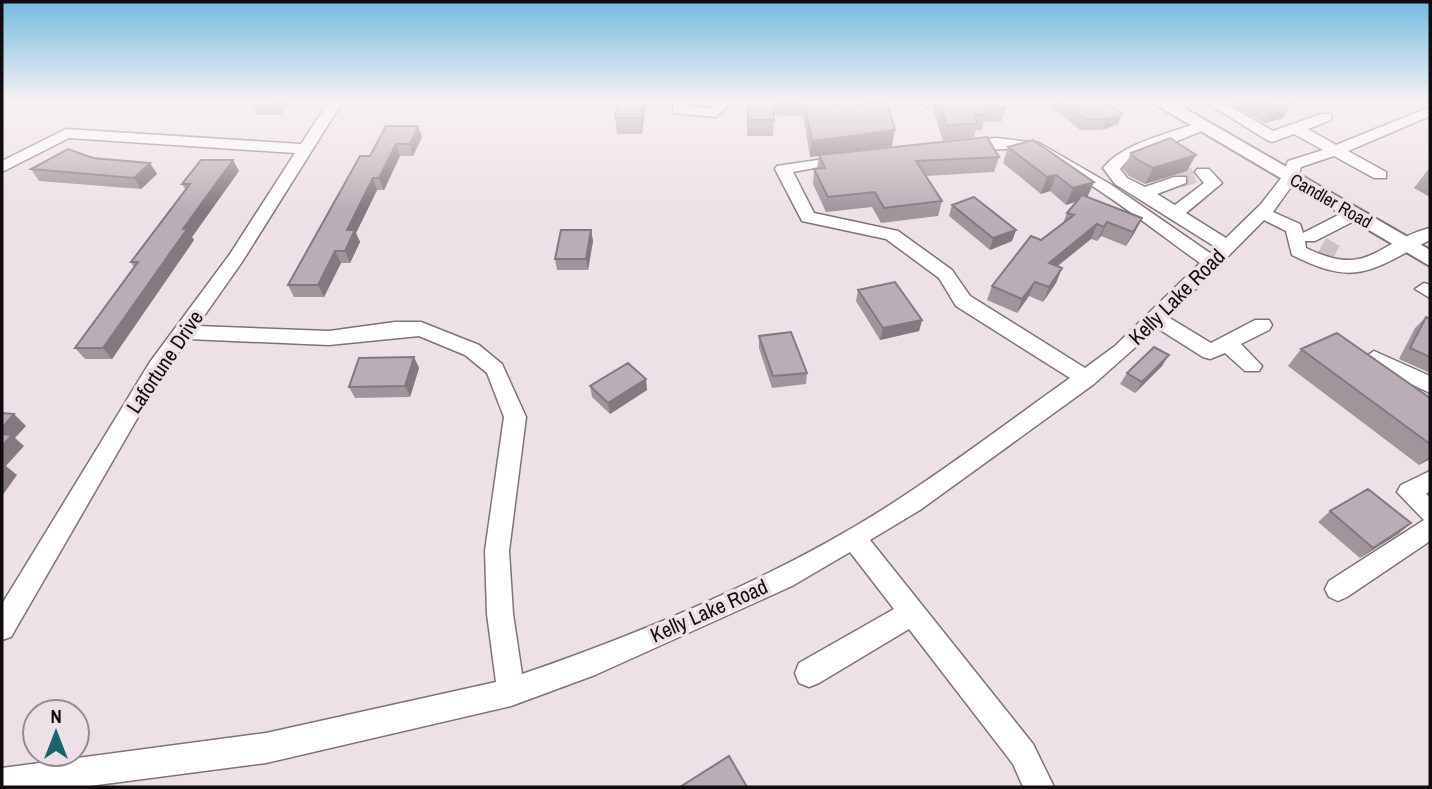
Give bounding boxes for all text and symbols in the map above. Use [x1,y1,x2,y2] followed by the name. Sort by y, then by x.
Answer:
[1286,167,1377,234] street label: Candler Road
[1122,242,1231,351] street label: Kelly Lake Road
[119,304,210,419] street label: Lafortune Drive
[646,572,772,649] street label: Kelly Lake Road
[21,698,91,768] north arrow
[50,703,62,729] text: N

